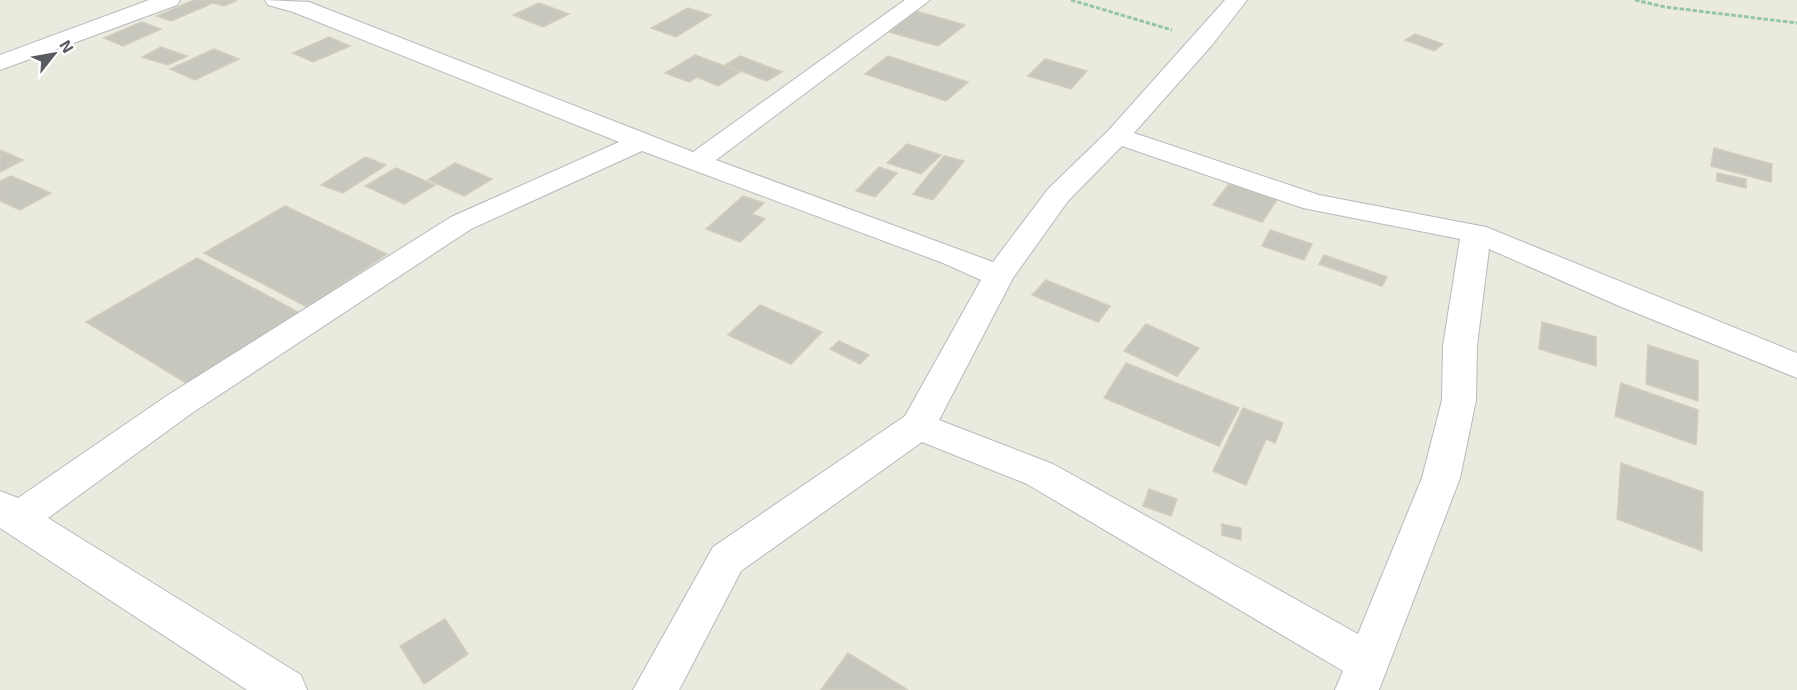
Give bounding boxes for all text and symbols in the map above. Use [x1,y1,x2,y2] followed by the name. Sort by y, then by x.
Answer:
[24,24,84,84] north arrow
[56,36,78,56] text: N

